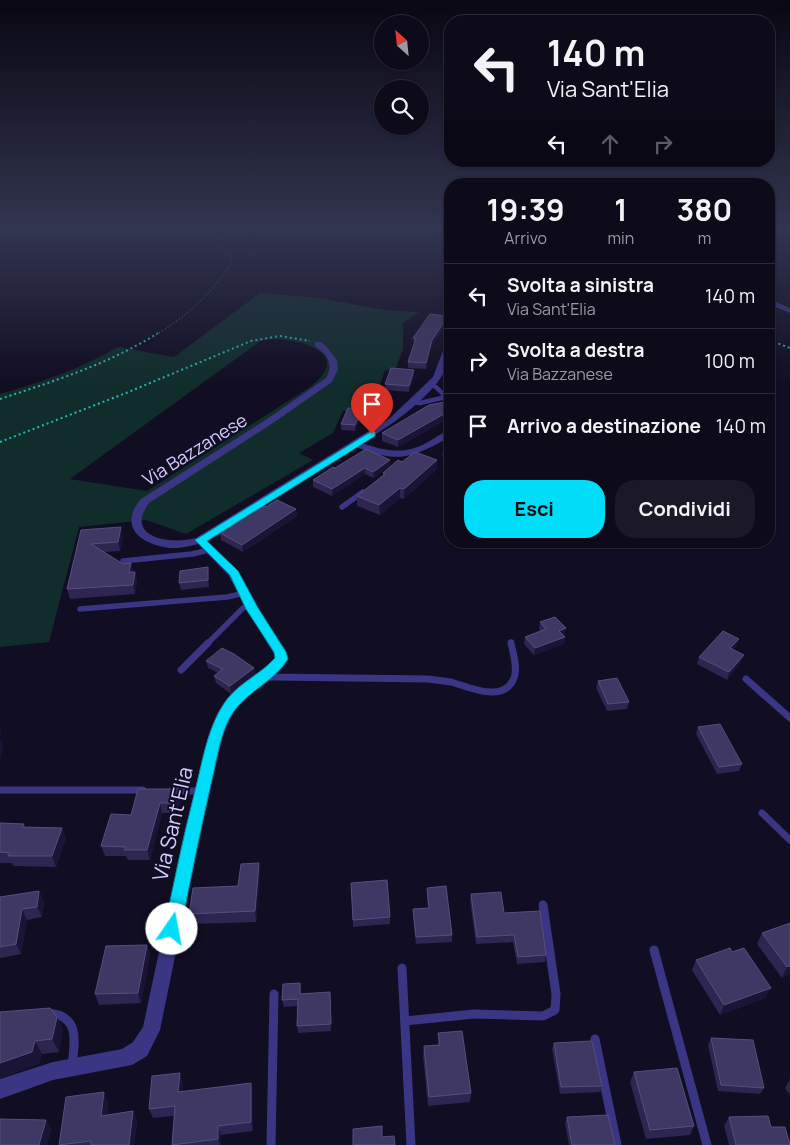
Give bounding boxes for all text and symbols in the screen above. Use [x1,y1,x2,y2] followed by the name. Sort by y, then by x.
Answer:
[374,15,429,70] north arrow
[374,15,429,135] map controls
[547,29,645,77] text: 140 m
[464,35,529,100] icon: left
[547,74,669,104] text: Via Sant'Elia
[374,80,429,135] button: search
[543,130,571,158] icon: left
[596,130,624,158] icon: ahead
[649,130,677,158] icon: right
[487,189,565,230] text: 19:39
[614,189,627,230] text: 1
[677,189,732,230] text: 380
[504,227,547,249] text: Arrivo
[607,227,634,249] text: min
[698,227,711,249] text: m
[507,272,654,298] text: Svolta a sinistra
[464,282,492,310] icon: left
[705,283,755,309] text: 140 m
[507,298,596,320] text: Via Sant'Elia
[507,337,644,363] text: Svolta a destra
[464,347,492,375] icon: right
[704,348,755,374] text: 100 m
[507,363,613,385] text: Via Bazzanese
[351,383,393,434] pin
[358,390,386,418] icon: arrive
[138,407,251,491] street label: Via Bazzanese
[464,412,492,440] icon: arrive
[507,413,701,439] text: Arrivo a destinazione
[716,413,766,439] text: 140 m
[464,480,605,538] button: Esci
[615,480,755,538] button: Condividi
[145,764,199,884] street label: Via Sant'Elia
[145,902,197,954] position arrow

